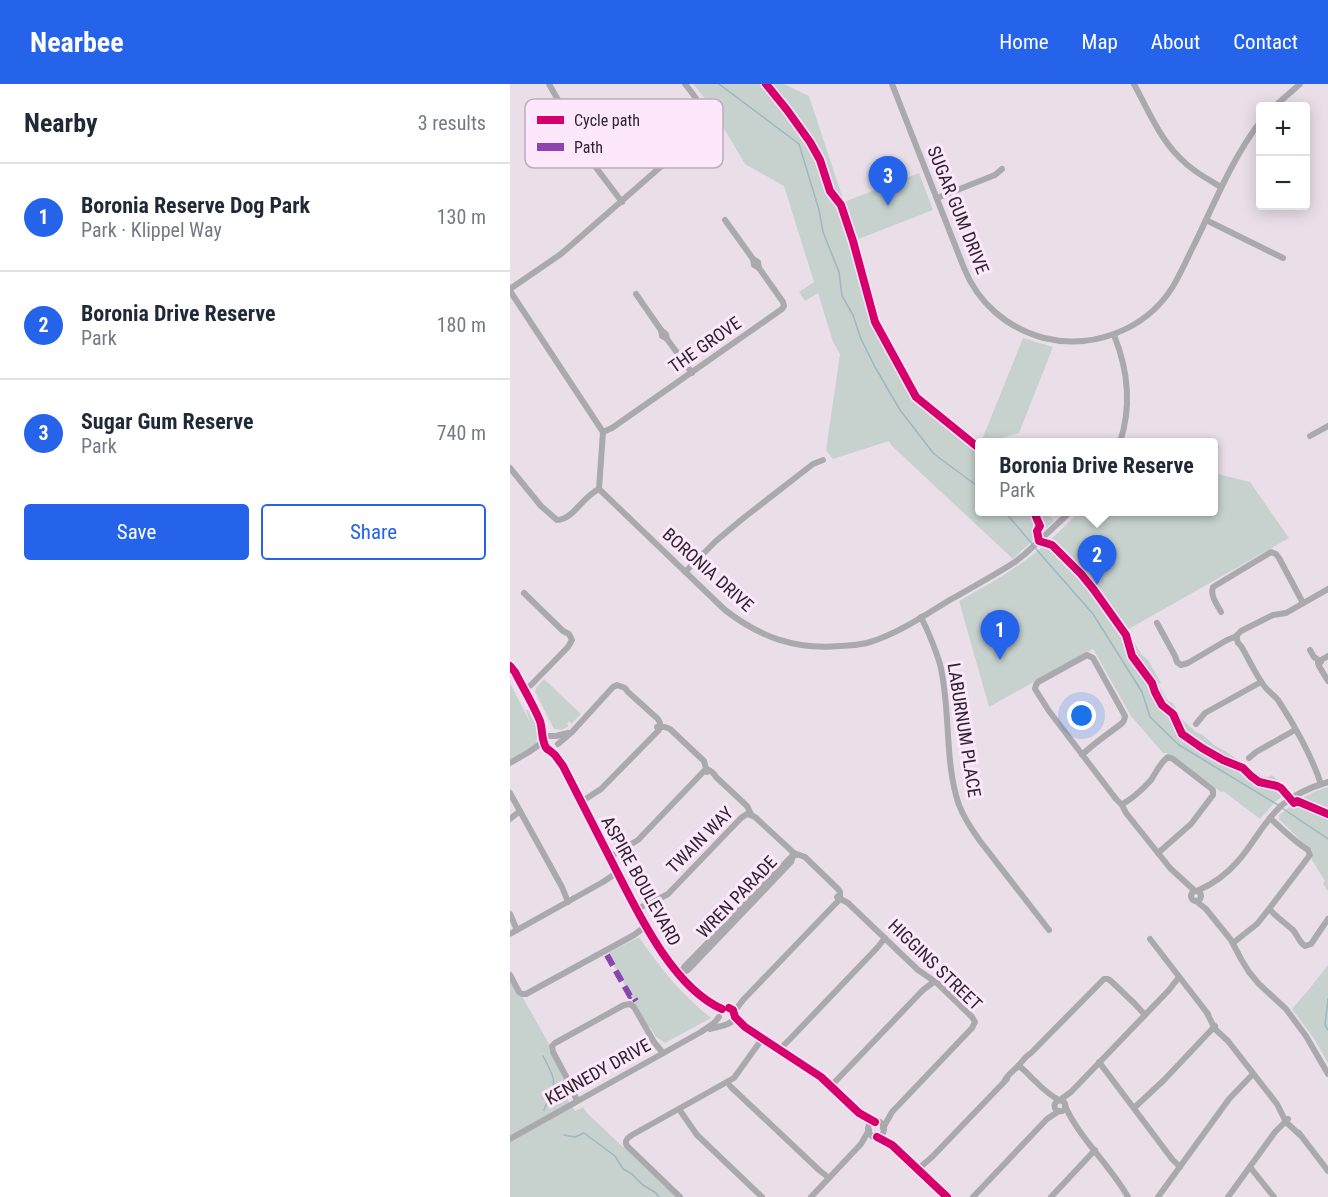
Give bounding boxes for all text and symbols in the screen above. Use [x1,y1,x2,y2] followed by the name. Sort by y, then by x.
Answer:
[30,26,124,59] text: Nearbee
[999,30,1049,54] text: Home
[1082,30,1118,54] text: Map
[1151,30,1200,54] text: About
[1233,30,1298,54] text: Contact
[525,99,723,168] legend
[1256,102,1310,210] map controls
[1256,102,1310,156] button: +
[24,108,98,138] text: Nearby
[418,111,486,135] text: 3 results
[574,111,640,130] text: Cycle path
[574,138,603,157] text: Path
[923,143,994,277] street label: SUGAR GUM DRIVE
[868,156,908,206] pin: 3
[1256,156,1310,210] button: −
[81,193,310,218] text: Boronia Reserve Dog Park
[38,205,49,229] text: 1
[437,205,486,229] text: 130 m
[81,218,222,242] text: Park · Klippel Way
[81,301,275,326] text: Boronia Drive Reserve
[665,312,745,377] street label: THE GROVE
[38,313,49,337] text: 2
[437,313,486,337] text: 180 m
[81,326,117,350] text: Park
[81,409,254,434] text: Sugar Gum Reserve
[38,421,49,445] text: 3
[437,421,486,445] text: 740 m
[81,434,117,458] text: Park
[975,438,1218,516] popup
[999,453,1194,478] text: Boronia Drive Reserve
[999,478,1035,502] text: Park
[24,504,249,560] button: Save
[261,504,486,560] button: Share
[659,523,758,616] street label: BORONIA DRIVE
[1078,536,1116,585] pin: 2
[980,610,1020,660] pin: 1
[944,661,985,799] street label: LABURNUM PLACE
[1067,701,1096,730] your location
[662,802,738,877] street label: TWAIN WAY
[597,812,686,949] street label: ASPIRE BOULEVARD
[692,851,781,942] street label: WREN PARADE
[884,915,986,1014] street label: HIGGINS STREET
[542,1034,654,1109] street label: KENNEDY DRIVE

